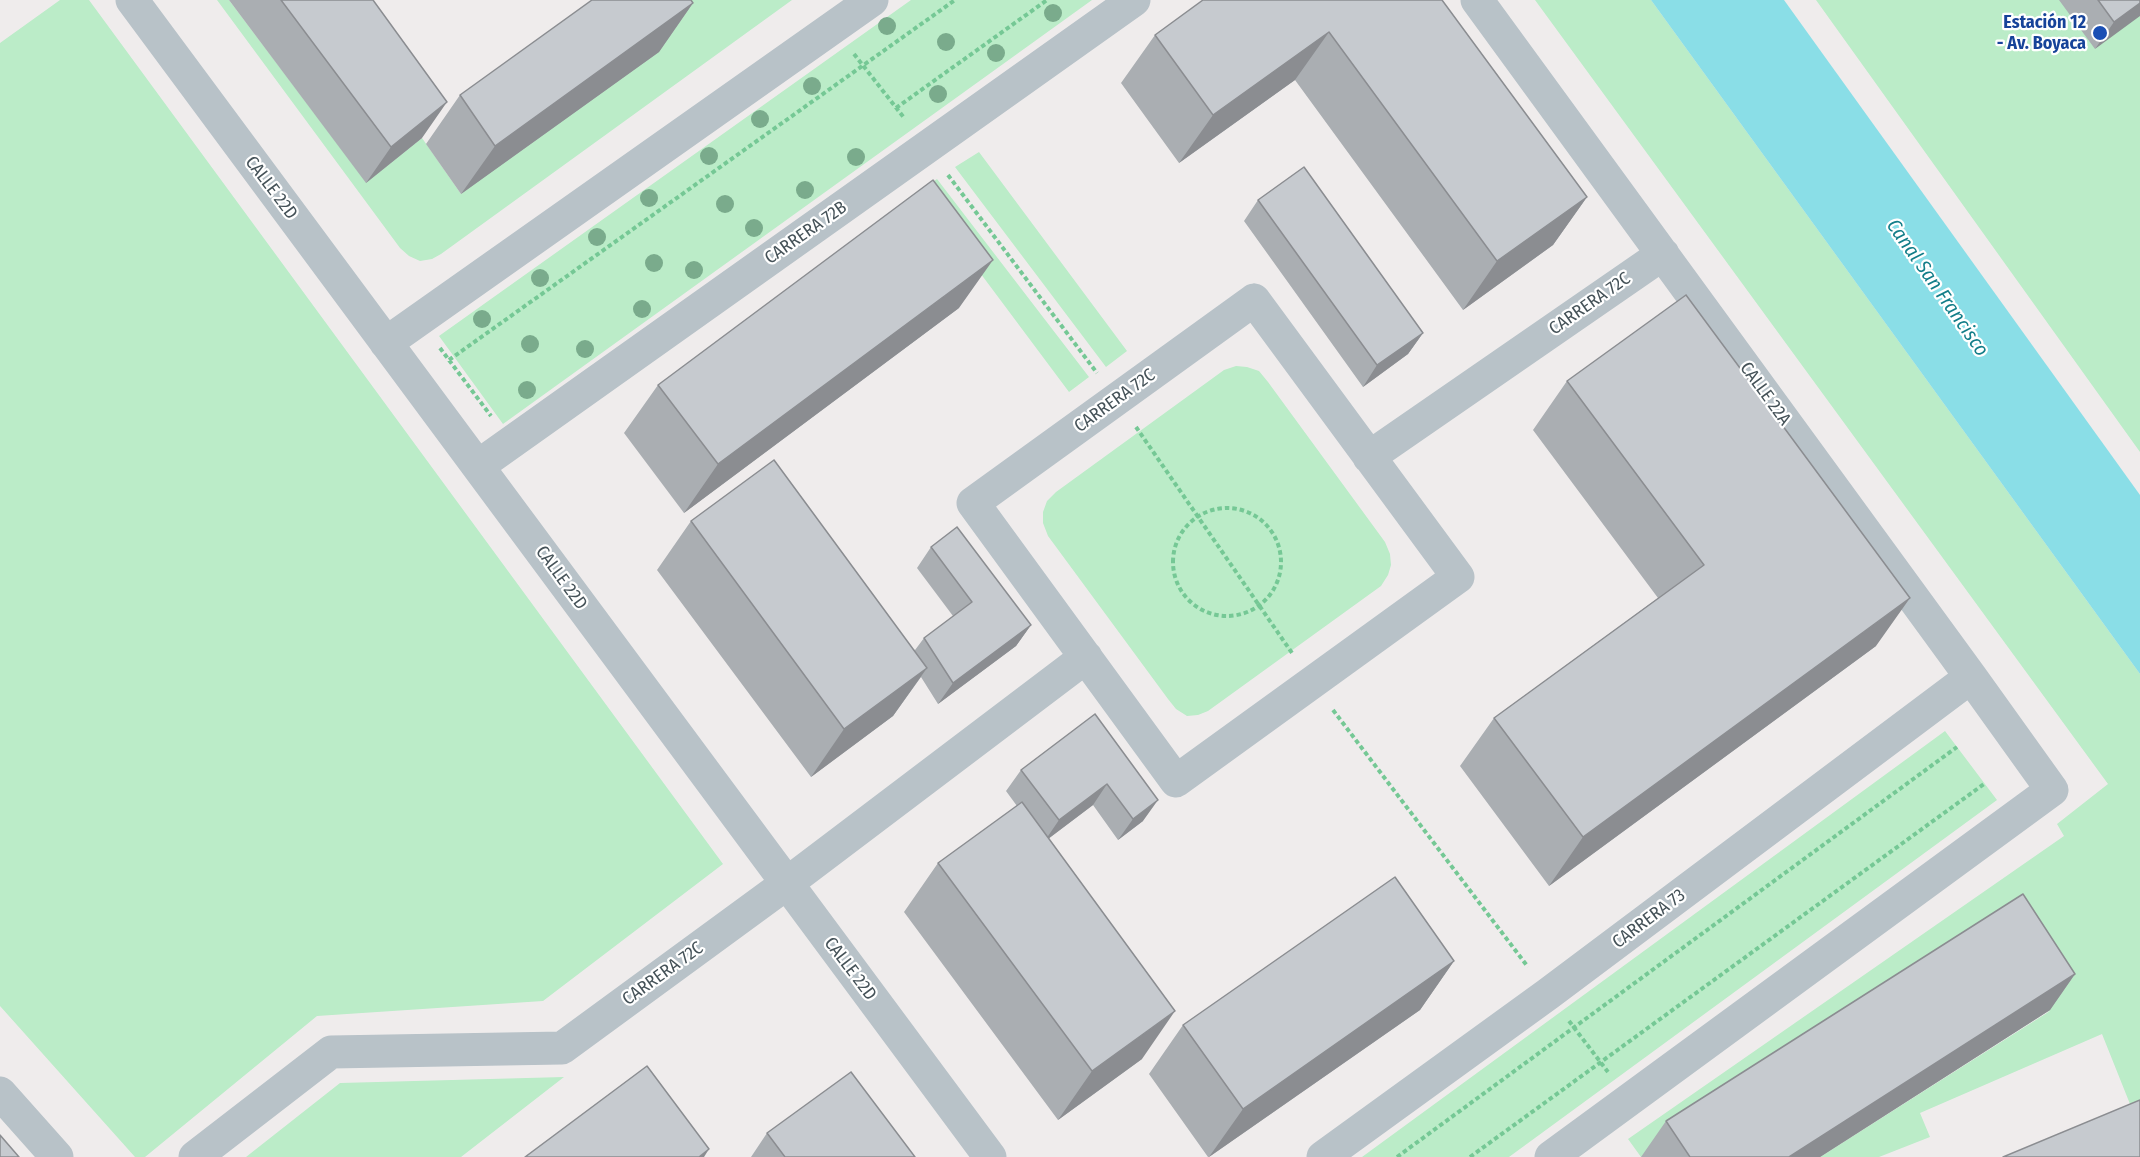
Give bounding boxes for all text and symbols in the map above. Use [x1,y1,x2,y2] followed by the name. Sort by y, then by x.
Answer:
[1997,12,2086,54] place label: Estación 12 - Av. Boyaca
[2091,24,2109,42] marker: Estación 12 - Av. Boyaca
[240,152,302,224] street label: CALLE 22D
[761,197,851,269] street label: CARRERA 72B
[1881,215,1993,361] water label: Canal San Francisco
[1545,268,1635,340] street label: CARRERA 72C
[1735,358,1795,430] street label: CALLE 22A
[1071,365,1159,437] street label: CARRERA 72C
[531,542,591,614] street label: CALLE 22D
[1608,885,1690,953] street label: CARRERA 73
[819,933,881,1005] street label: CALLE 22D
[619,938,707,1010] street label: CARRERA 72C

